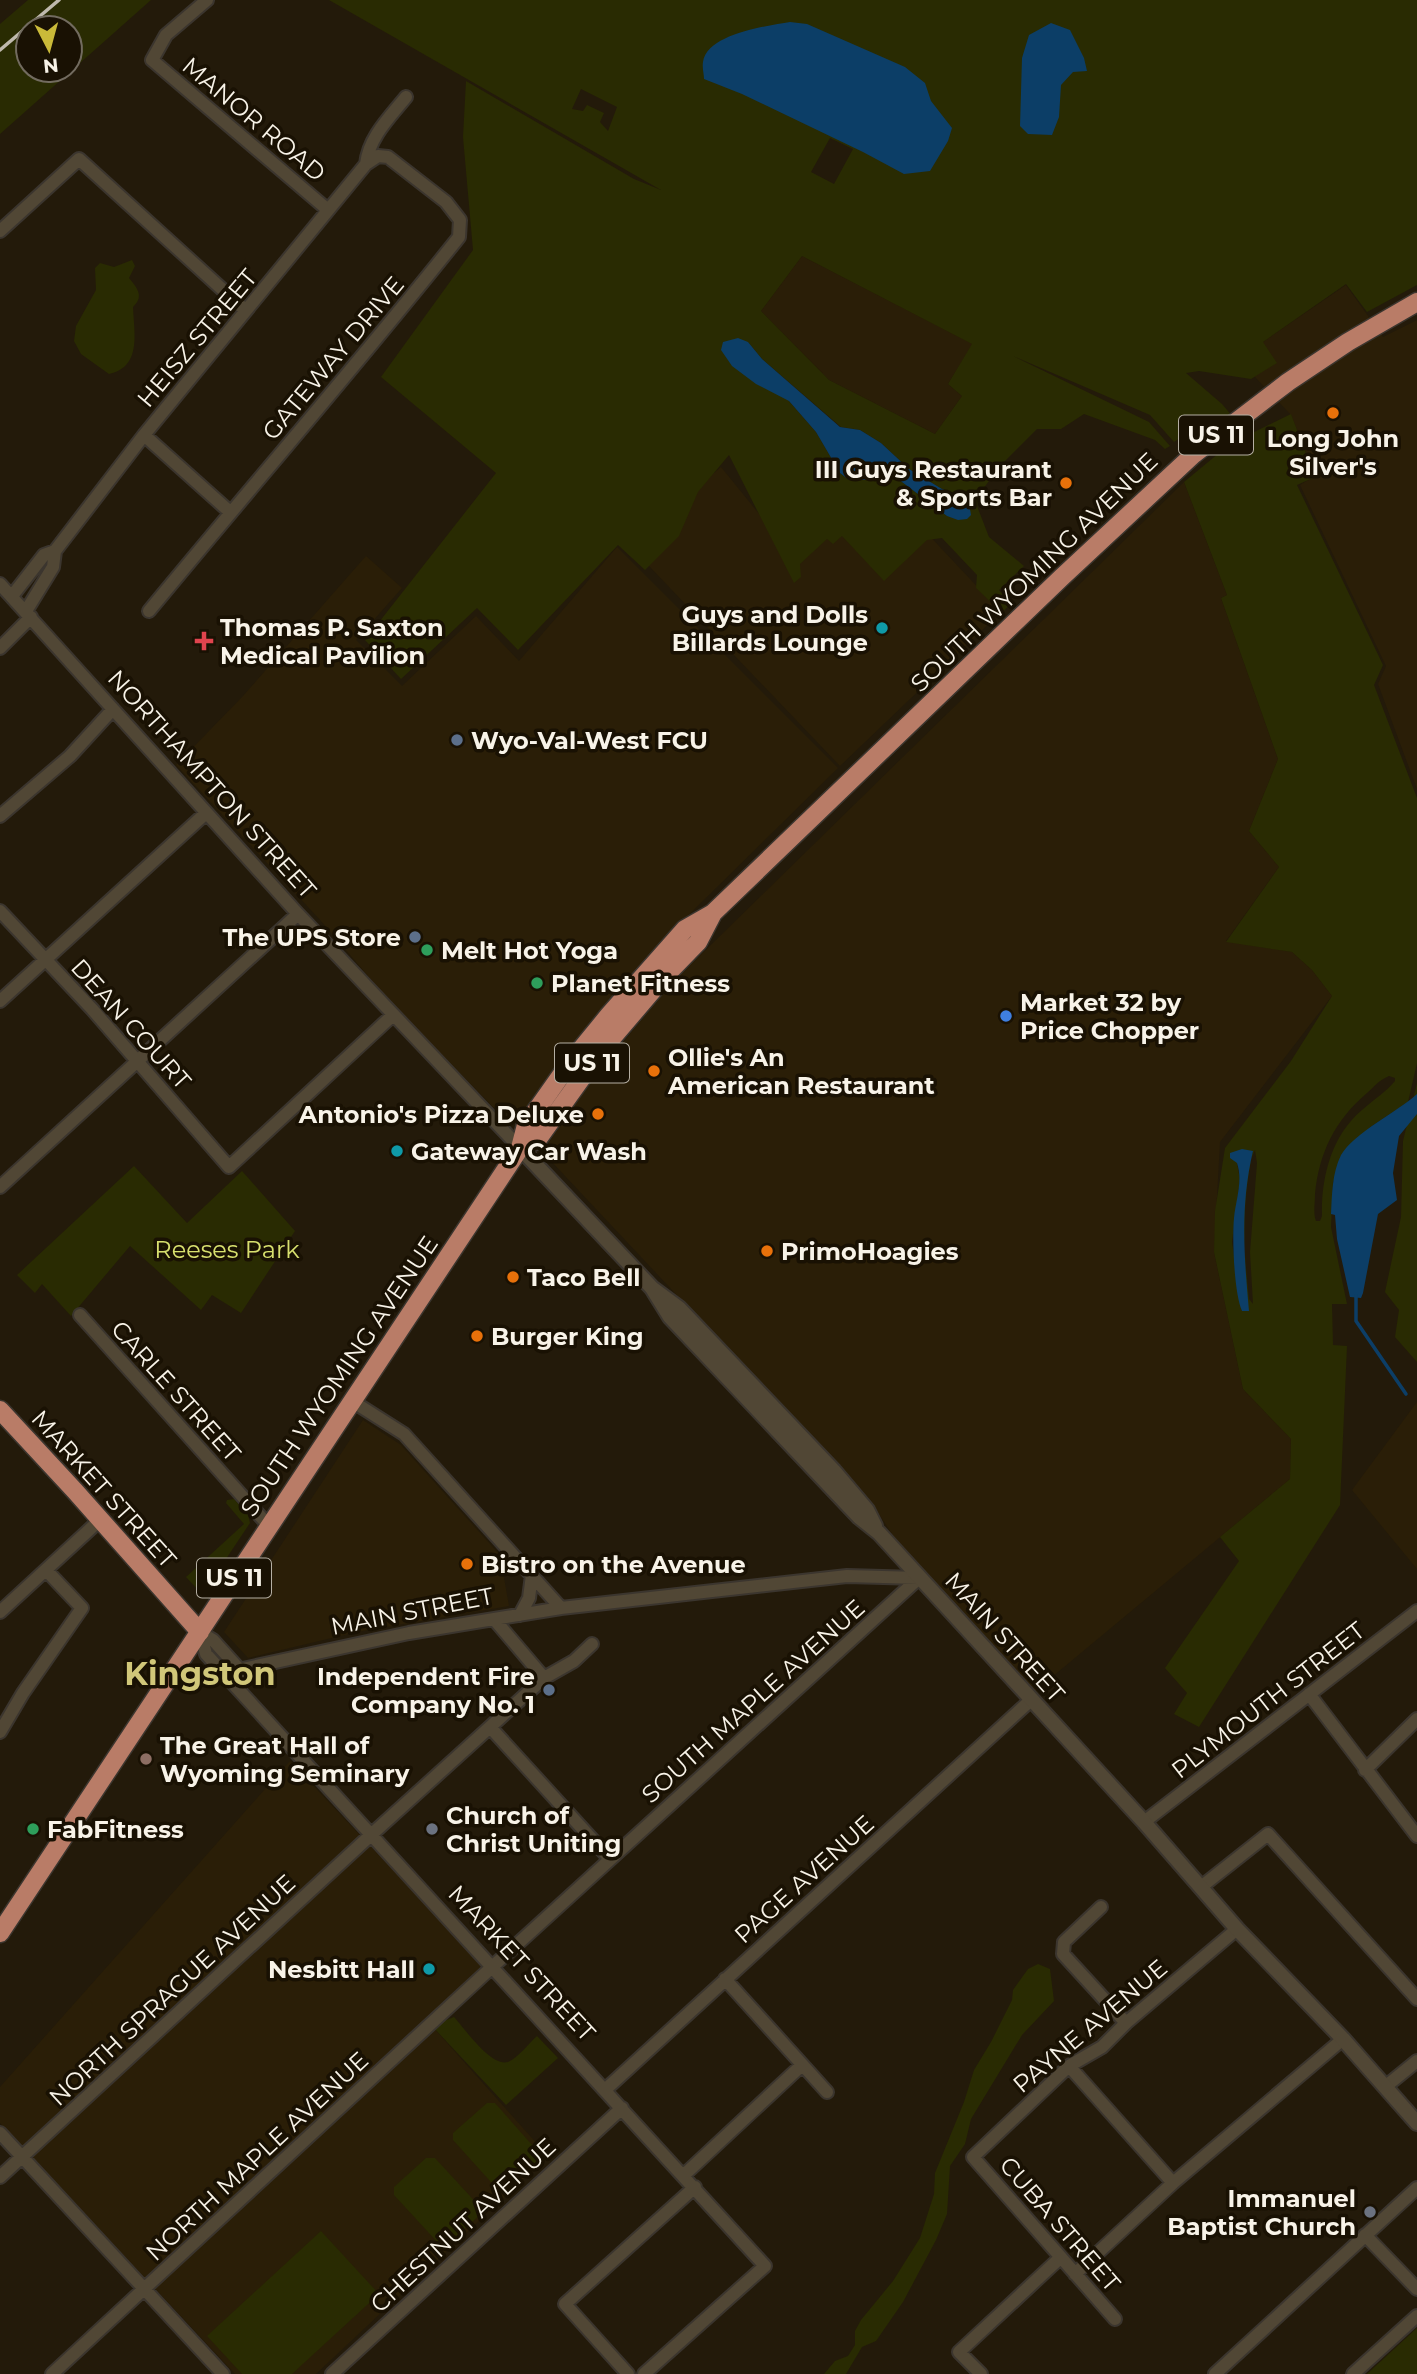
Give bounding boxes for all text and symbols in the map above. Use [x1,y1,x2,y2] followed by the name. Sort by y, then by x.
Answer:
[14,14,84,84] north arrow
[177,51,331,187] street label: MANOR ROAD
[42,53,60,78] text: N
[131,263,263,413] street label: HEISZ STREET
[256,270,410,446] street label: GATEWAY DRIVE
[1325,405,1341,421] marker: Long John Silver's
[1179,416,1253,454] road number: US 11
[1267,424,1399,481] place label: Long John Silver's
[905,446,1163,698] street label: SOUTH WYOMING AVENUE
[815,455,1053,512] place label: III Guys Restaurant & Sports Bar
[1058,475,1074,491] marker: III Guys Restaurant & Sports Bar
[672,600,868,657] place label: Guys and Dolls Billards Lounge
[220,613,444,670] place label: Thomas P. Saxton Medical Pavilion
[874,620,890,636] marker: Guys and Dolls Billards Lounge
[194,631,214,651] marker: Thomas P. Saxton Medical Pavilion
[102,664,322,904] street label: NORTHAMPTON STREET
[471,726,708,755] place label: Wyo-Val-West FCU
[449,732,465,748] marker: Wyo-Val-West FCU
[223,923,401,952] place label: The UPS Store
[407,929,423,945] marker: The UPS Store
[441,936,618,965] place label: Melt Hot Yoga
[419,942,435,958] marker: Melt Hot Yoga
[65,953,197,1095] street label: DEAN COURT
[551,969,730,998] place label: Planet Fitness
[529,975,545,991] marker: Planet Fitness
[1020,988,1199,1045] place label: Market 32 by Price Chopper
[998,1008,1014,1024] marker: Market 32 by Price Chopper
[667,1043,935,1100] place label: Ollie's An American Restaurant
[555,1044,629,1082] road number: US 11
[646,1063,662,1079] marker: Ollie's An American Restaurant
[298,1100,584,1129] place label: Antonio's Pizza Deluxe
[590,1106,606,1122] marker: Antonio's Pizza Deluxe
[411,1137,647,1166] place label: Gateway Car Wash
[389,1143,405,1159] marker: Gateway Car Wash
[234,1230,444,1522] street label: SOUTH WYOMING AVENUE
[154,1235,300,1264] park label: Reeses Park
[781,1237,959,1266] place label: PrimoHoagies
[759,1243,775,1259] marker: PrimoHoagies
[527,1263,641,1292] place label: Taco Bell
[505,1269,521,1285] marker: Taco Bell
[105,1315,247,1467] street label: CARLE STREET
[491,1322,644,1351] place label: Burger King
[469,1328,485,1344] marker: Burger King
[26,1404,183,1574] street label: MARKET STREET
[481,1550,746,1579] place label: Bistro on the Avenue
[459,1556,475,1572] marker: Bistro on the Avenue
[197,1558,271,1597] road number: US 11
[939,1566,1071,1708] street label: MAIN STREET
[328,1581,496,1641] street label: MAIN STREET
[635,1593,871,1809] street label: SOUTH MAPLE AVENUE
[1166,1615,1371,1784] street label: PLYMOUTH STREET
[124,1654,276,1693] district label: Kingston
[317,1662,535,1719] place label: Independent Fire Company No. 1
[541,1682,557,1698] marker: Independent Fire Company No. 1
[160,1731,410,1788] place label: The Great Hall of Wyoming Seminary
[138,1751,154,1767] marker: The Great Hall of Wyoming Seminary
[446,1801,621,1858] place label: Church of Christ Uniting
[728,1809,880,1949] street label: PAGE AVENUE
[47,1815,184,1844] place label: FabFitness
[25,1821,41,1837] marker: FabFitness
[424,1821,440,1837] marker: Church of Christ Uniting
[43,1868,301,2112] street label: NORTH SPRAGUE AVENUE
[442,1879,602,2047] street label: MARKET STREET
[1007,1953,1173,2099] street label: PAYNE AVENUE
[268,1955,415,1984] place label: Nesbitt Hall
[421,1961,437,1977] marker: Nesbitt Hall
[140,2045,374,2267] street label: NORTH MAPLE AVENUE
[364,2132,562,2318] street label: CHESTNUT AVENUE
[994,2151,1127,2297] street label: CUBA STREET
[1167,2184,1356,2241] place label: Immanuel Baptist Church
[1362,2204,1378,2220] marker: Immanuel Baptist Church

